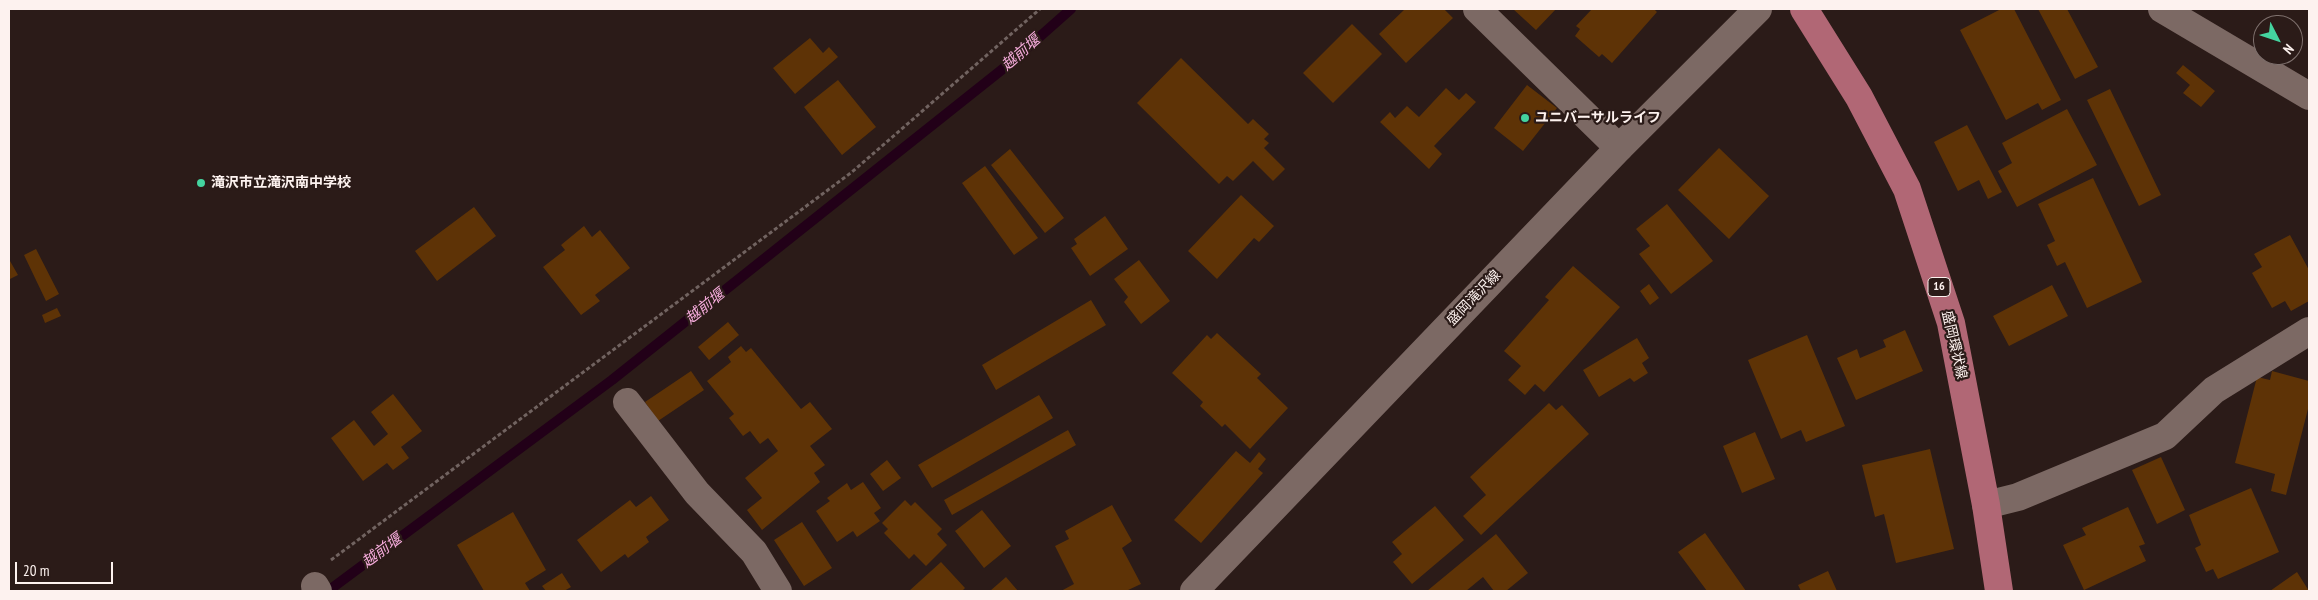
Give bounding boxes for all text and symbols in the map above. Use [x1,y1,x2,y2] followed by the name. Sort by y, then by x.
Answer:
[2253,15,2303,65] north arrow
[998,31,1044,75] water label: 越前堰
[2279,40,2298,58] text: N
[1535,110,1661,126] place label: ユニバーサルライフ
[1519,112,1531,124] marker: ユニバーサルライフ
[211,175,351,191] place label: 滝沢市立滝沢南中学校
[195,177,207,189] marker: 滝沢市立滝沢南中学校
[1444,267,1504,329] street label: 盛岡滝沢線
[1928,278,1950,296] road number: 16
[682,286,728,328] water label: 越前堰
[1938,309,1970,381] street label: 盛岡環状線
[359,530,405,572] water label: 越前堰
[18,552,115,584] scale bar
[23,561,49,580] text: 20 m

